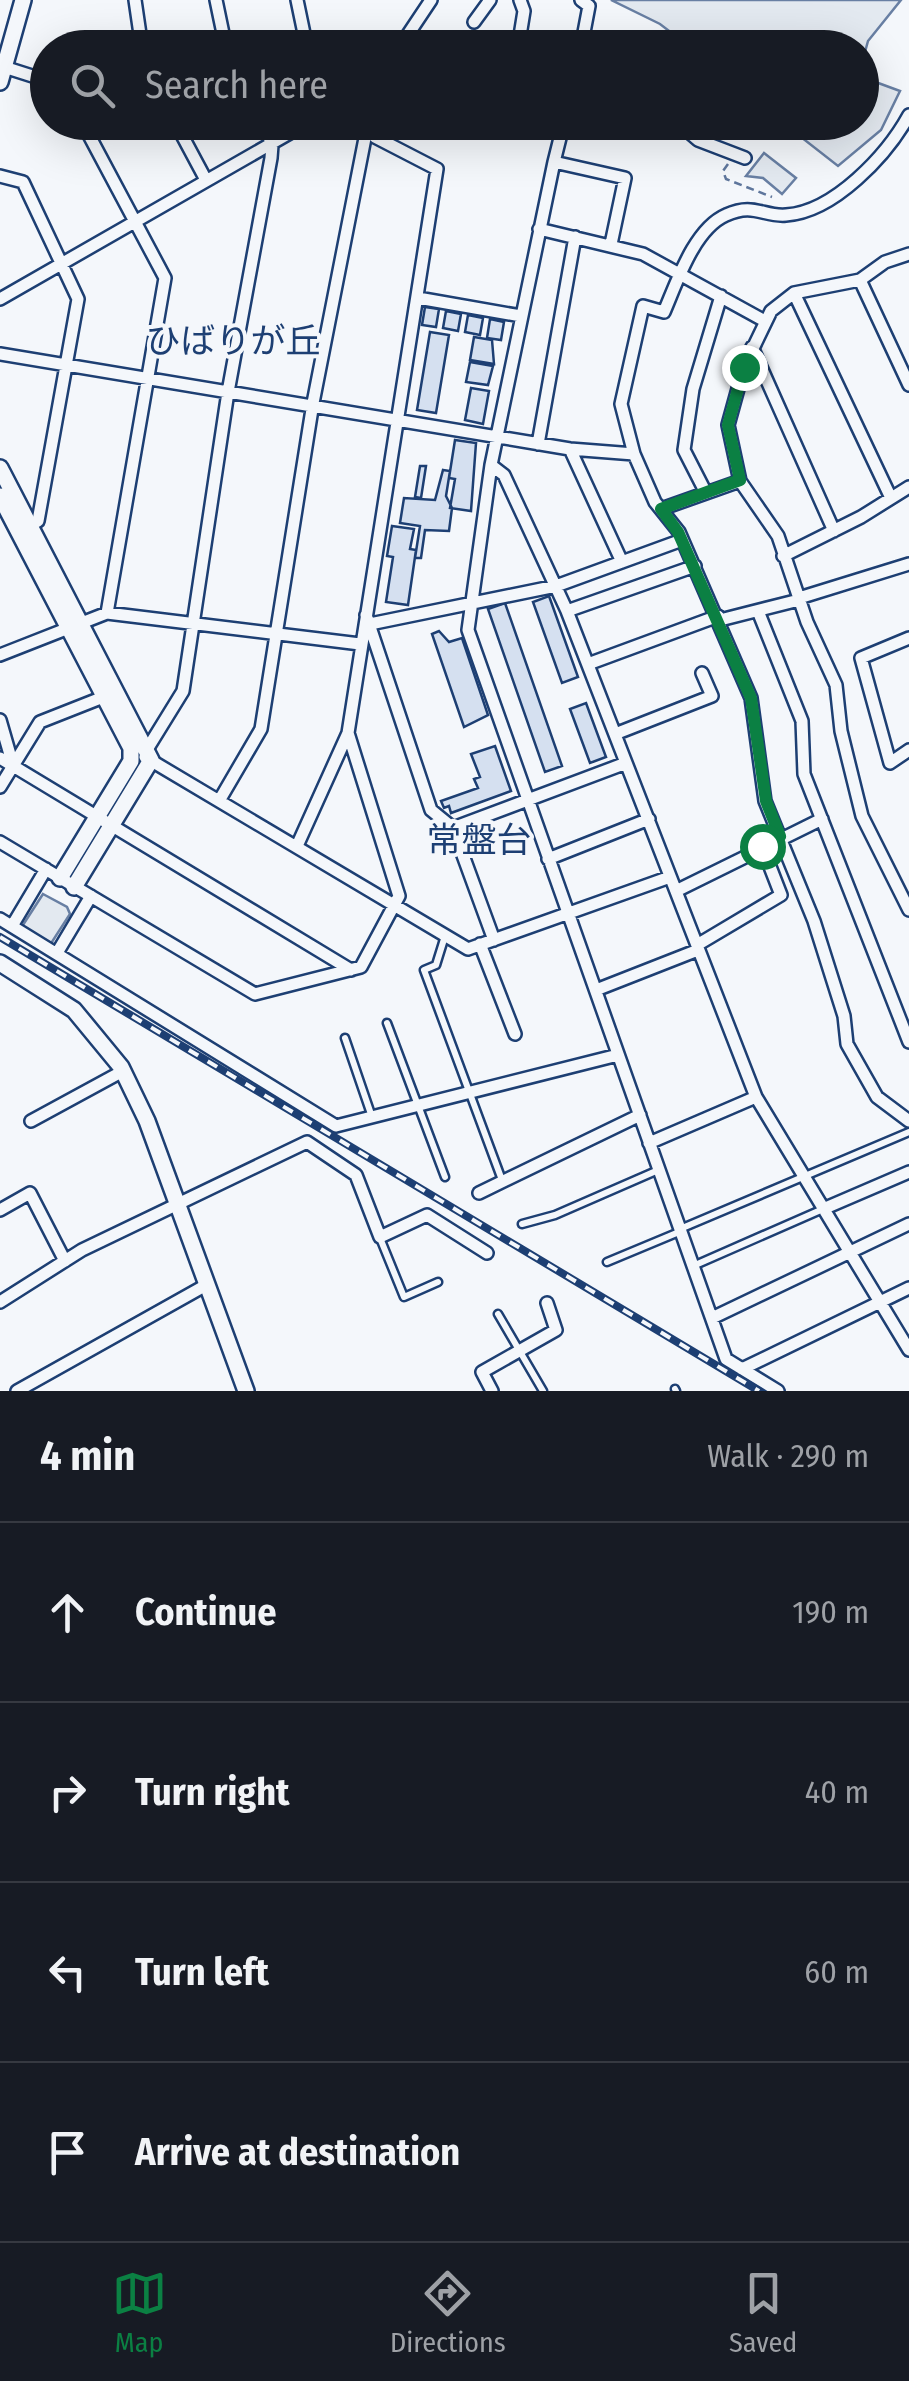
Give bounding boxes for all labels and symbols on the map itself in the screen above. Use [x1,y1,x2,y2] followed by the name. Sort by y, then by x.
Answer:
[145,320,321,362] district label: ひばりが丘
[722,345,768,391] route end
[426,819,532,861] district label: 常盤台
[740,824,786,870] route start

